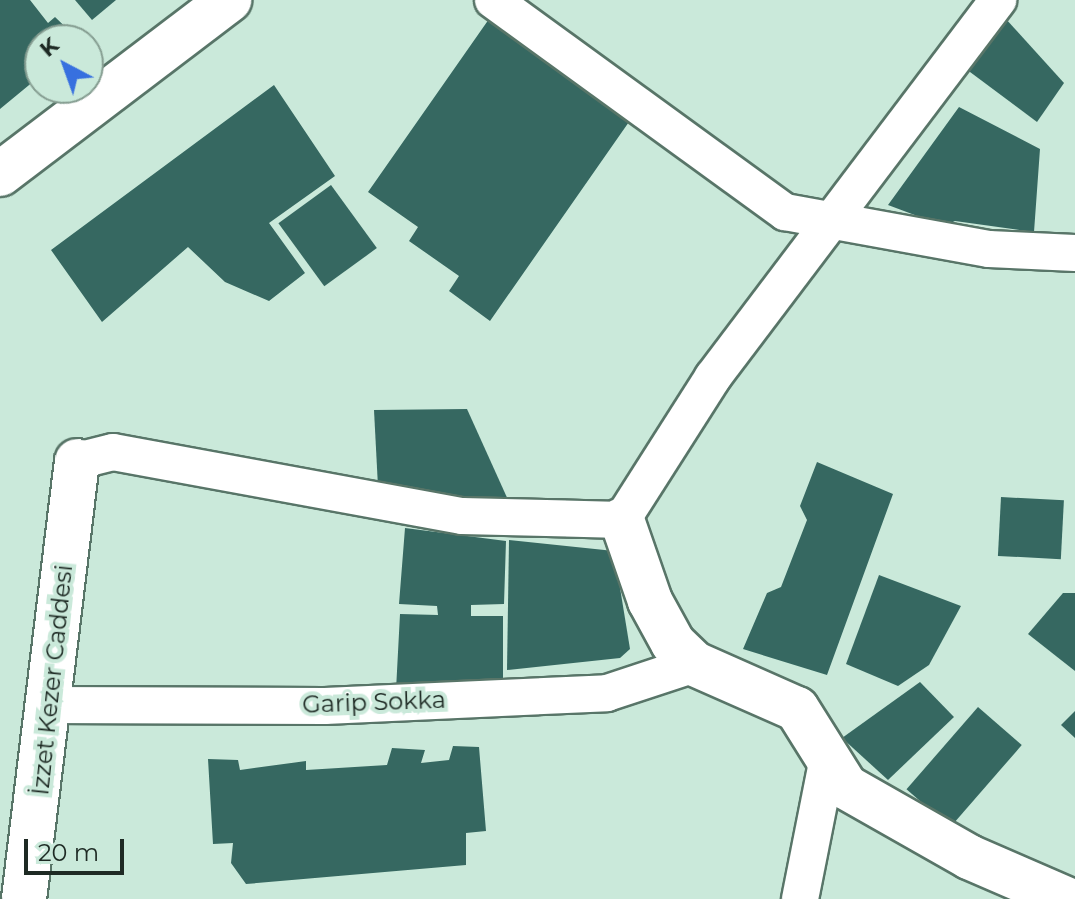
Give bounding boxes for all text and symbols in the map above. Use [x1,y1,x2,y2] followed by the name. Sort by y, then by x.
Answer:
[24,24,104,104] north arrow
[34,31,64,63] text: K
[26,563,78,797] street label: İzzet Kezer Caddesi
[302,685,446,719] street label: Garip Sokka
[28,823,128,873] scale bar
[38,838,99,867] text: 20 m

